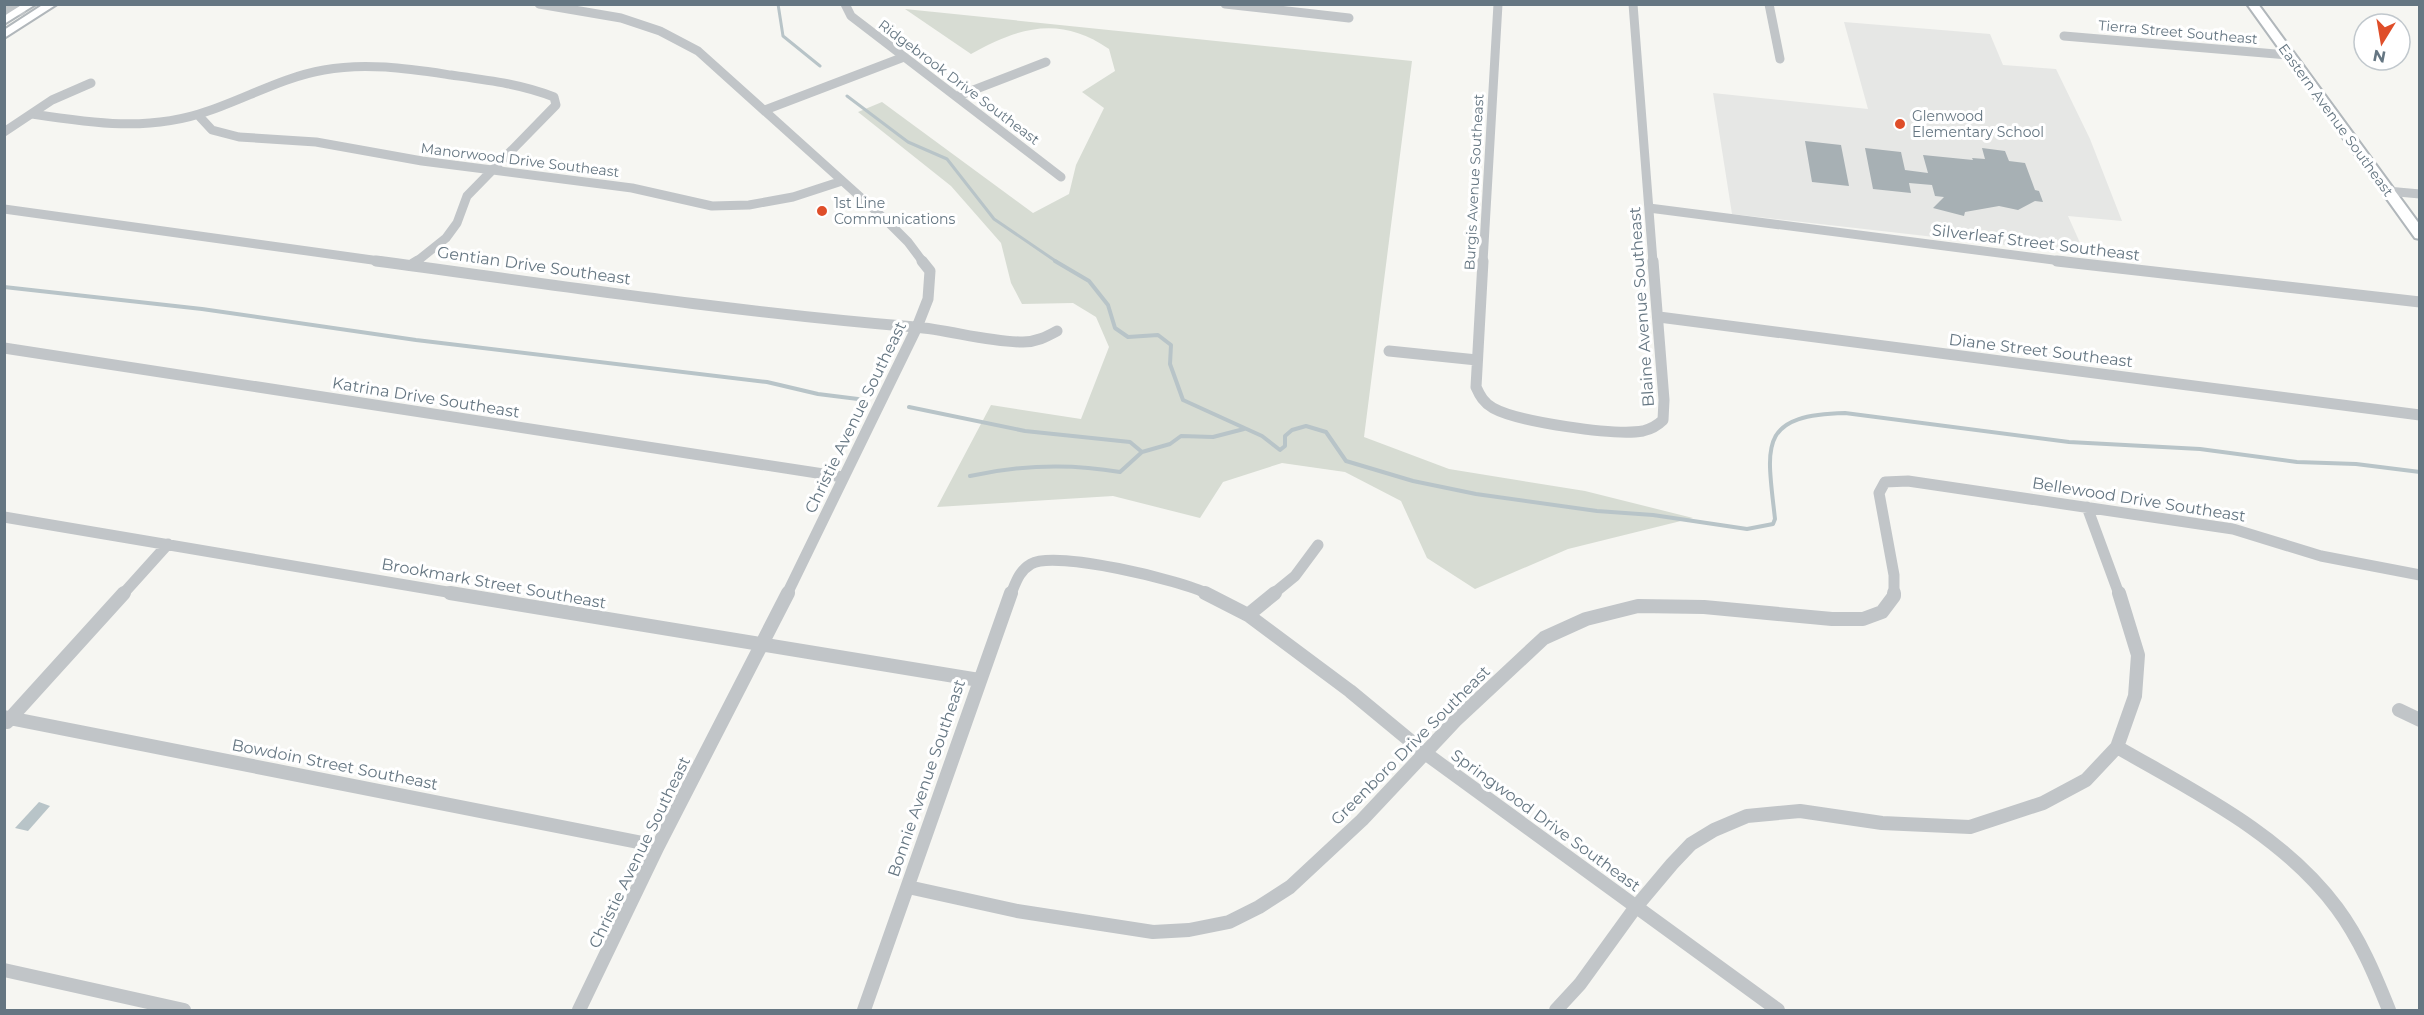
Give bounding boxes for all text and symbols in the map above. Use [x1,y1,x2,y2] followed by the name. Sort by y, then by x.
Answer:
[2352,12,2412,72] north arrow
[875,15,1043,149] street label: Ridgebrook Drive Southeast
[2098,16,2259,48] street label: Tierra Street Southeast
[2275,40,2398,200] street label: Eastern Avenue Southeast
[2371,46,2387,67] text: N
[1460,93,1488,271] street label: Burgis Avenue Southeast
[1912,107,2044,141] place label: Glenwood Elementary School
[1893,117,1907,131] marker: Glenwood Elementary School
[420,139,621,181] street label: Manorwood Drive Southeast
[834,194,956,228] place label: 1st Line Communications
[815,204,829,218] marker: 1st Line Communications
[1625,206,1658,408] street label: Blaine Avenue Southeast
[1931,220,2141,265] street label: Silverleaf Street Southeast
[436,242,632,289] street label: Gentian Drive Southeast
[801,318,910,516] street label: Christie Avenue Southeast
[1948,330,2135,371] street label: Diane Street Southeast
[331,373,521,422] street label: Katrina Drive Southeast
[2031,473,2248,526] street label: Bellewood Drive Southeast
[380,554,608,613] street label: Brookmark Street Southeast
[1327,661,1494,829] street label: Greenboro Drive Southeast
[884,676,969,879] street label: Bonnie Avenue Southeast
[230,735,440,794] street label: Bowdoin Street Southeast
[1447,745,1644,896] street label: Springwood Drive Southeast
[585,753,694,951] street label: Christie Avenue Southeast

